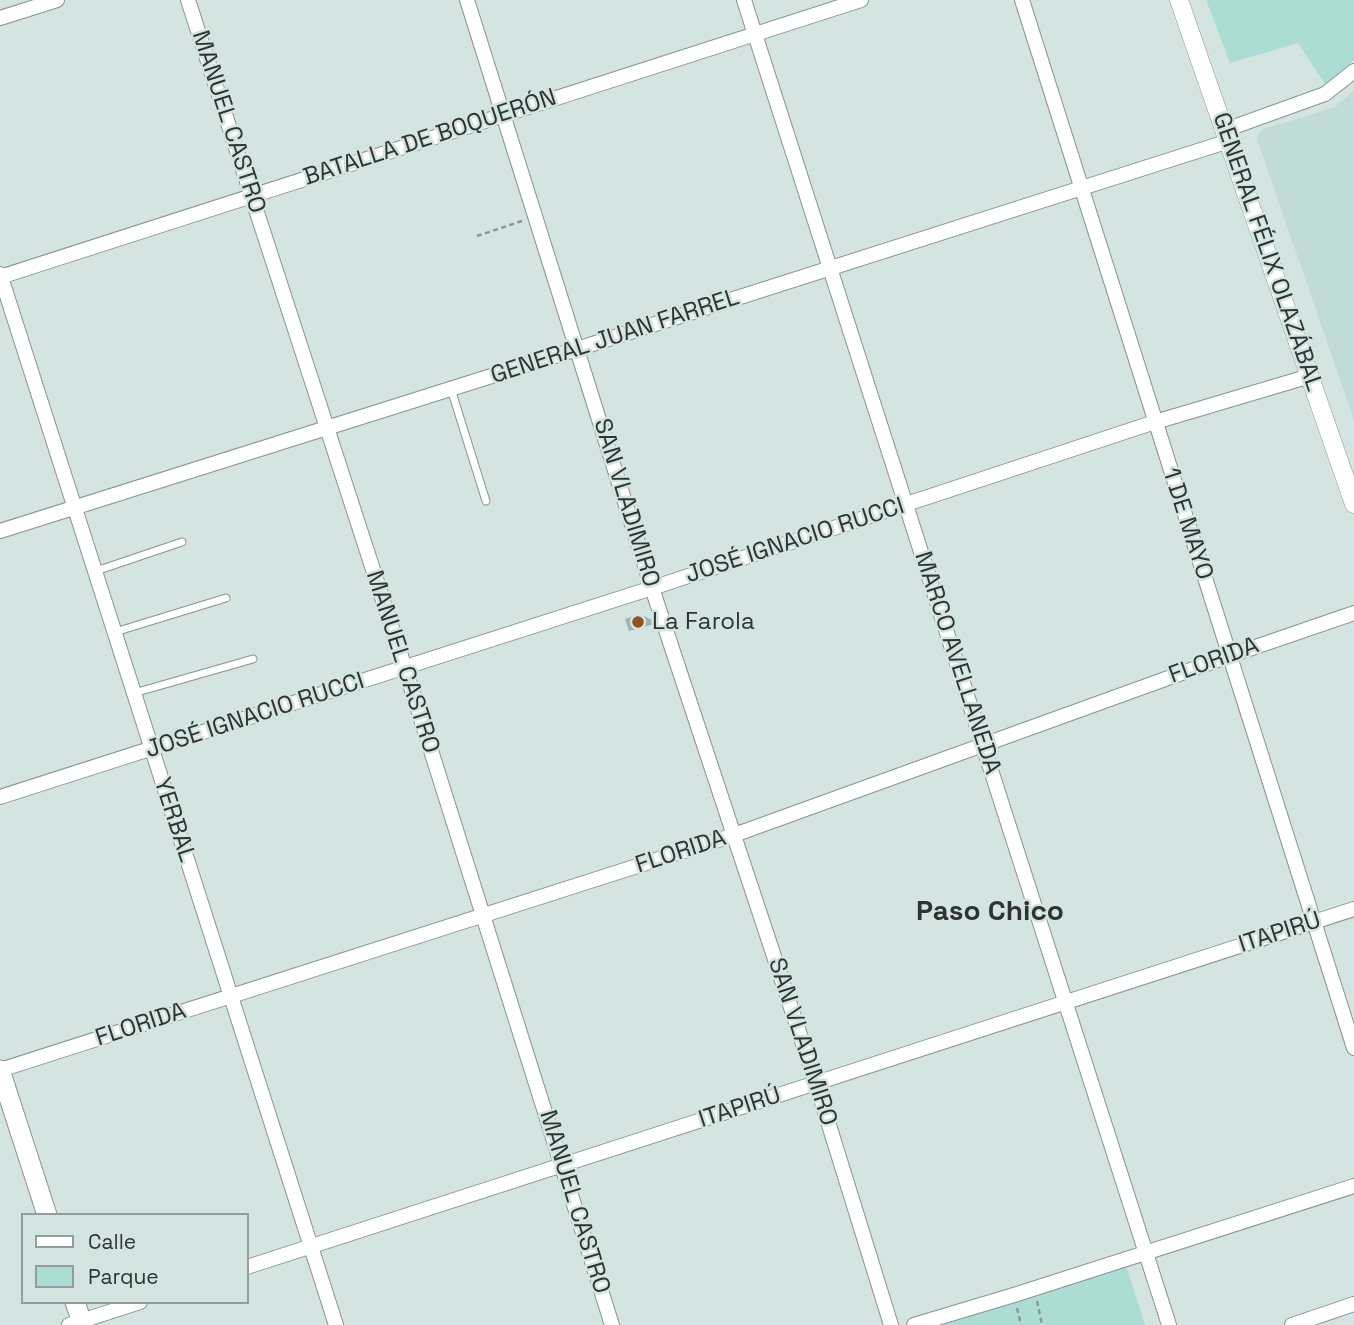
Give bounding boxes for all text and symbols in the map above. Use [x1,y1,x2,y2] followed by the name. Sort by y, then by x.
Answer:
[185,27,271,217] street label: MANUEL CASTRO
[300,83,560,193] street label: BATALLA DE BOQUERÓN
[1206,109,1328,395] street label: GENERAL FÉLIX OLAZÁBAL
[487,283,743,391] street label: GENERAL JUAN FARREL
[587,415,665,591] street label: SAN VLADIMIRO
[1155,464,1219,584] street label: 1 DE MAYO
[682,492,908,590] street label: JOSÉ IGNACIO RUCCI
[907,548,1007,778] street label: MARCO AVELLANEDA
[359,567,445,757] street label: MANUEL CASTRO
[652,608,755,636] place label: La Farola
[630,614,646,630] marker: La Farola
[1165,631,1263,691] street label: FLORIDA
[142,667,368,765] street label: JOSÉ IGNACIO RUCCI
[147,774,201,866] street label: YERBAL
[632,824,730,880] street label: FLORIDA
[916,895,1064,929] district label: Paso Chico
[1235,906,1325,960] street label: ITAPIRÚ
[761,955,843,1129] street label: SAN VLADIMIRO
[92,997,190,1053] street label: FLORIDA
[695,1081,785,1135] street label: ITAPIRÚ
[532,1107,616,1297] street label: MANUEL CASTRO
[21,1213,248,1304] legend
[88,1228,136,1255] text: Calle
[88,1263,159,1290] text: Parque

